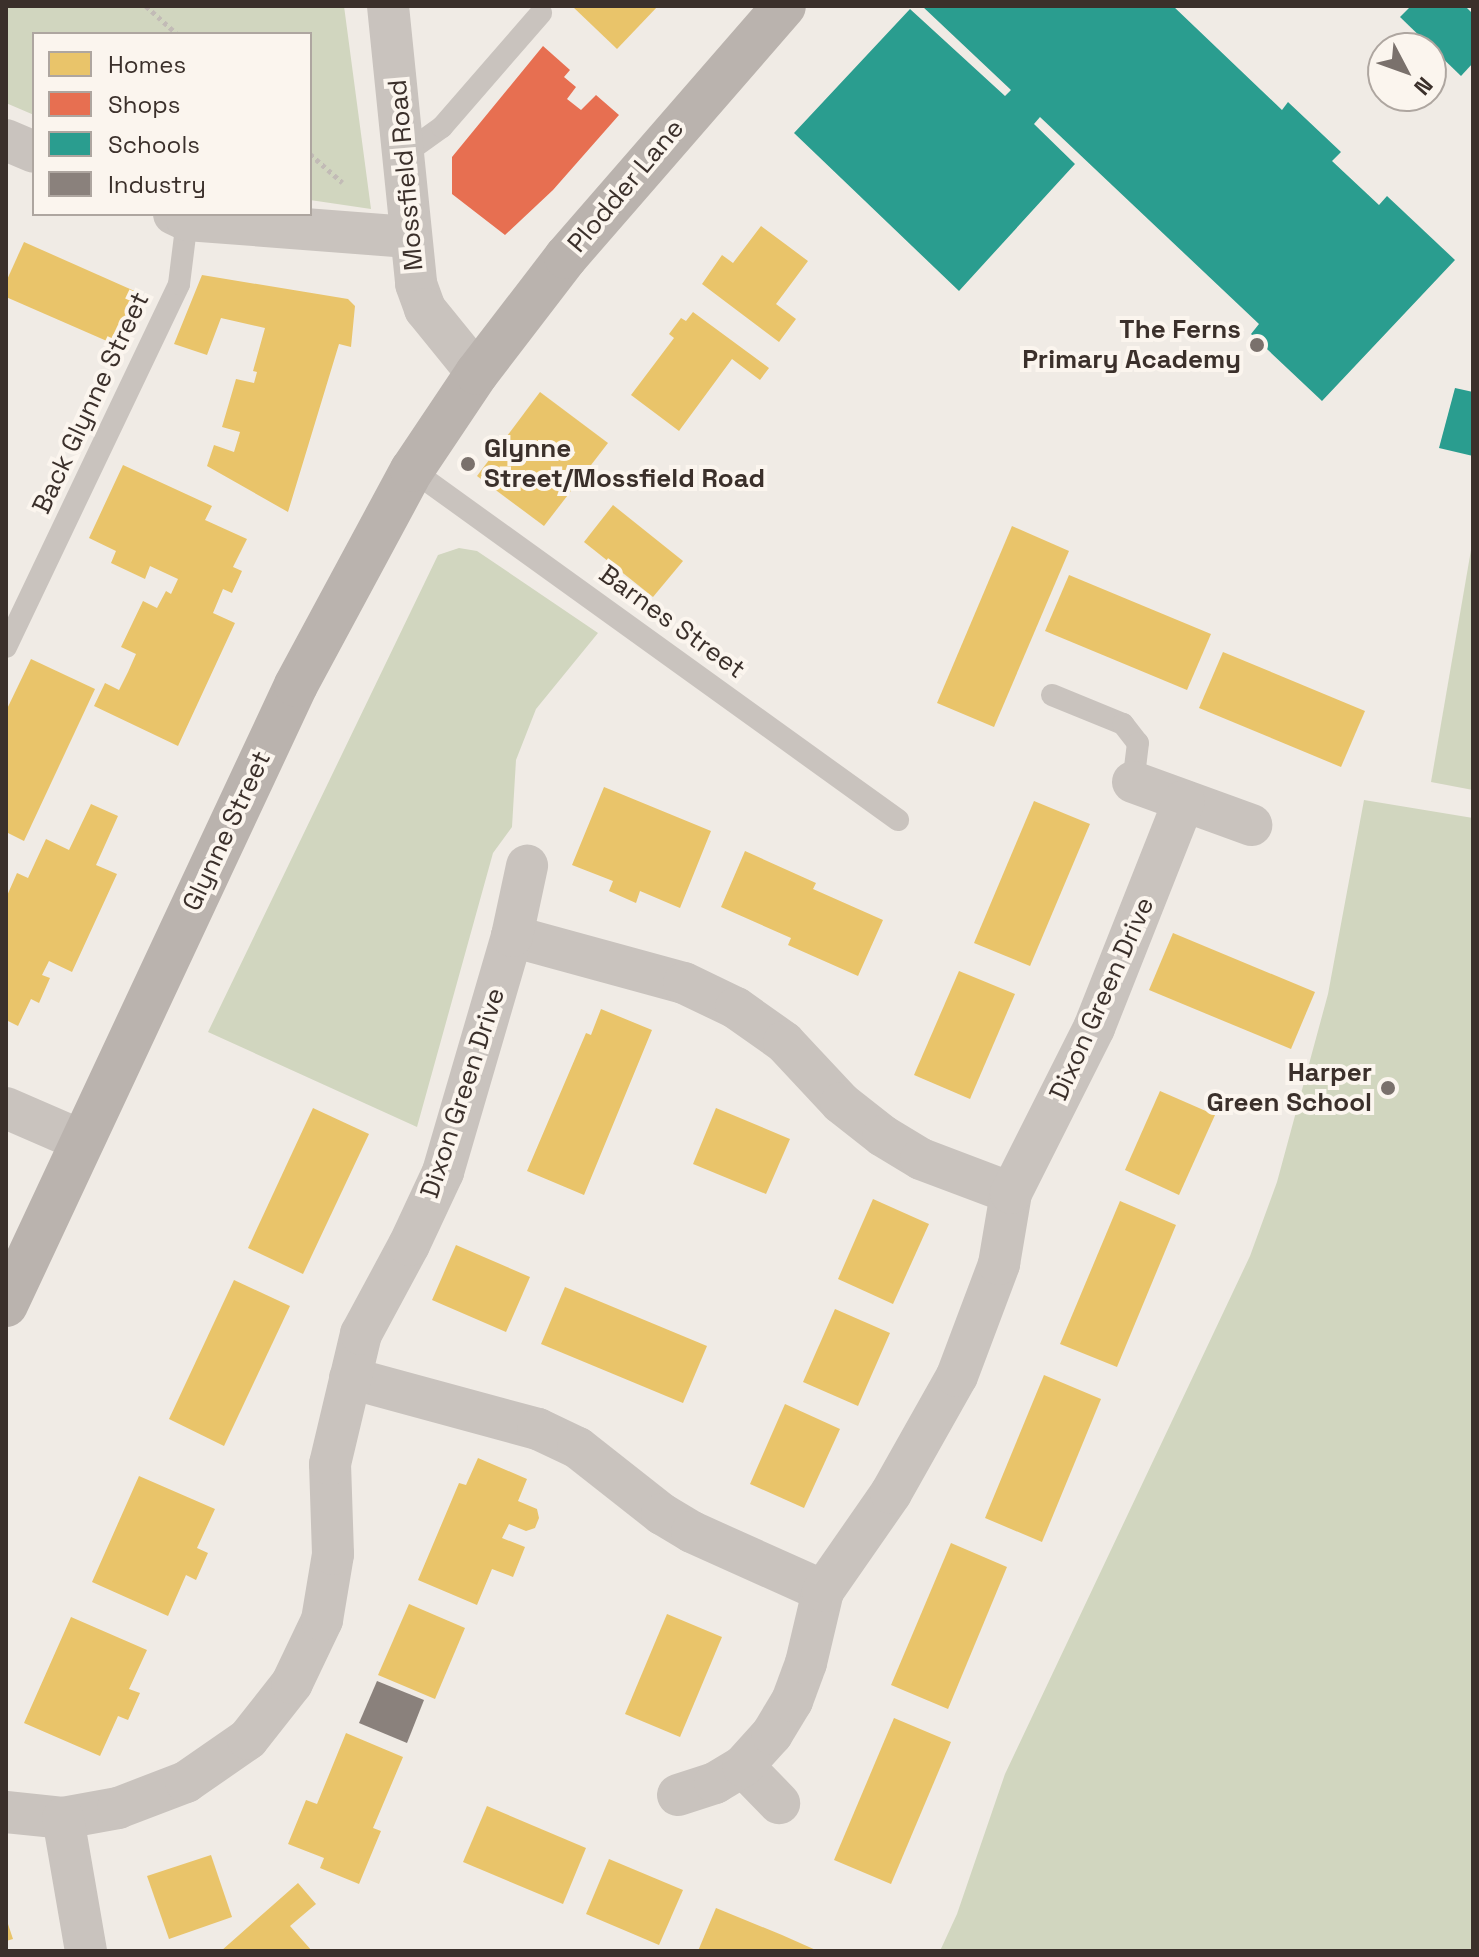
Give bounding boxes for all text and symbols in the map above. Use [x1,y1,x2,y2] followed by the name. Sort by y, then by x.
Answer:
[32,32,312,216] legend
[1367,32,1447,112] north arrow
[108,49,186,80] text: Homes
[1408,72,1439,101] text: N
[382,78,430,272] street label: Mossfield Road
[108,89,180,120] text: Shops
[561,113,691,259] street label: Plodder Lane
[108,129,200,160] text: Schools
[108,169,206,200] text: Industry
[26,287,156,519] street label: Back Glynne Street
[1022,314,1241,376] place label: The Ferns Primary Academy
[1248,336,1266,354] marker: The Ferns Primary Academy
[484,433,765,494] place label: Glynne Street/Mossfield Road
[459,455,477,473] marker: Glynne Street/Mossfield Road
[593,559,751,685] street label: Barnes Street
[176,746,278,916] street label: Glynne Street
[1043,893,1161,1105] street label: Dixon Green Drive
[414,984,512,1202] street label: Dixon Green Drive
[1207,1057,1372,1118] place label: Harper Green School
[1379,1079,1397,1097] marker: Harper Green School

